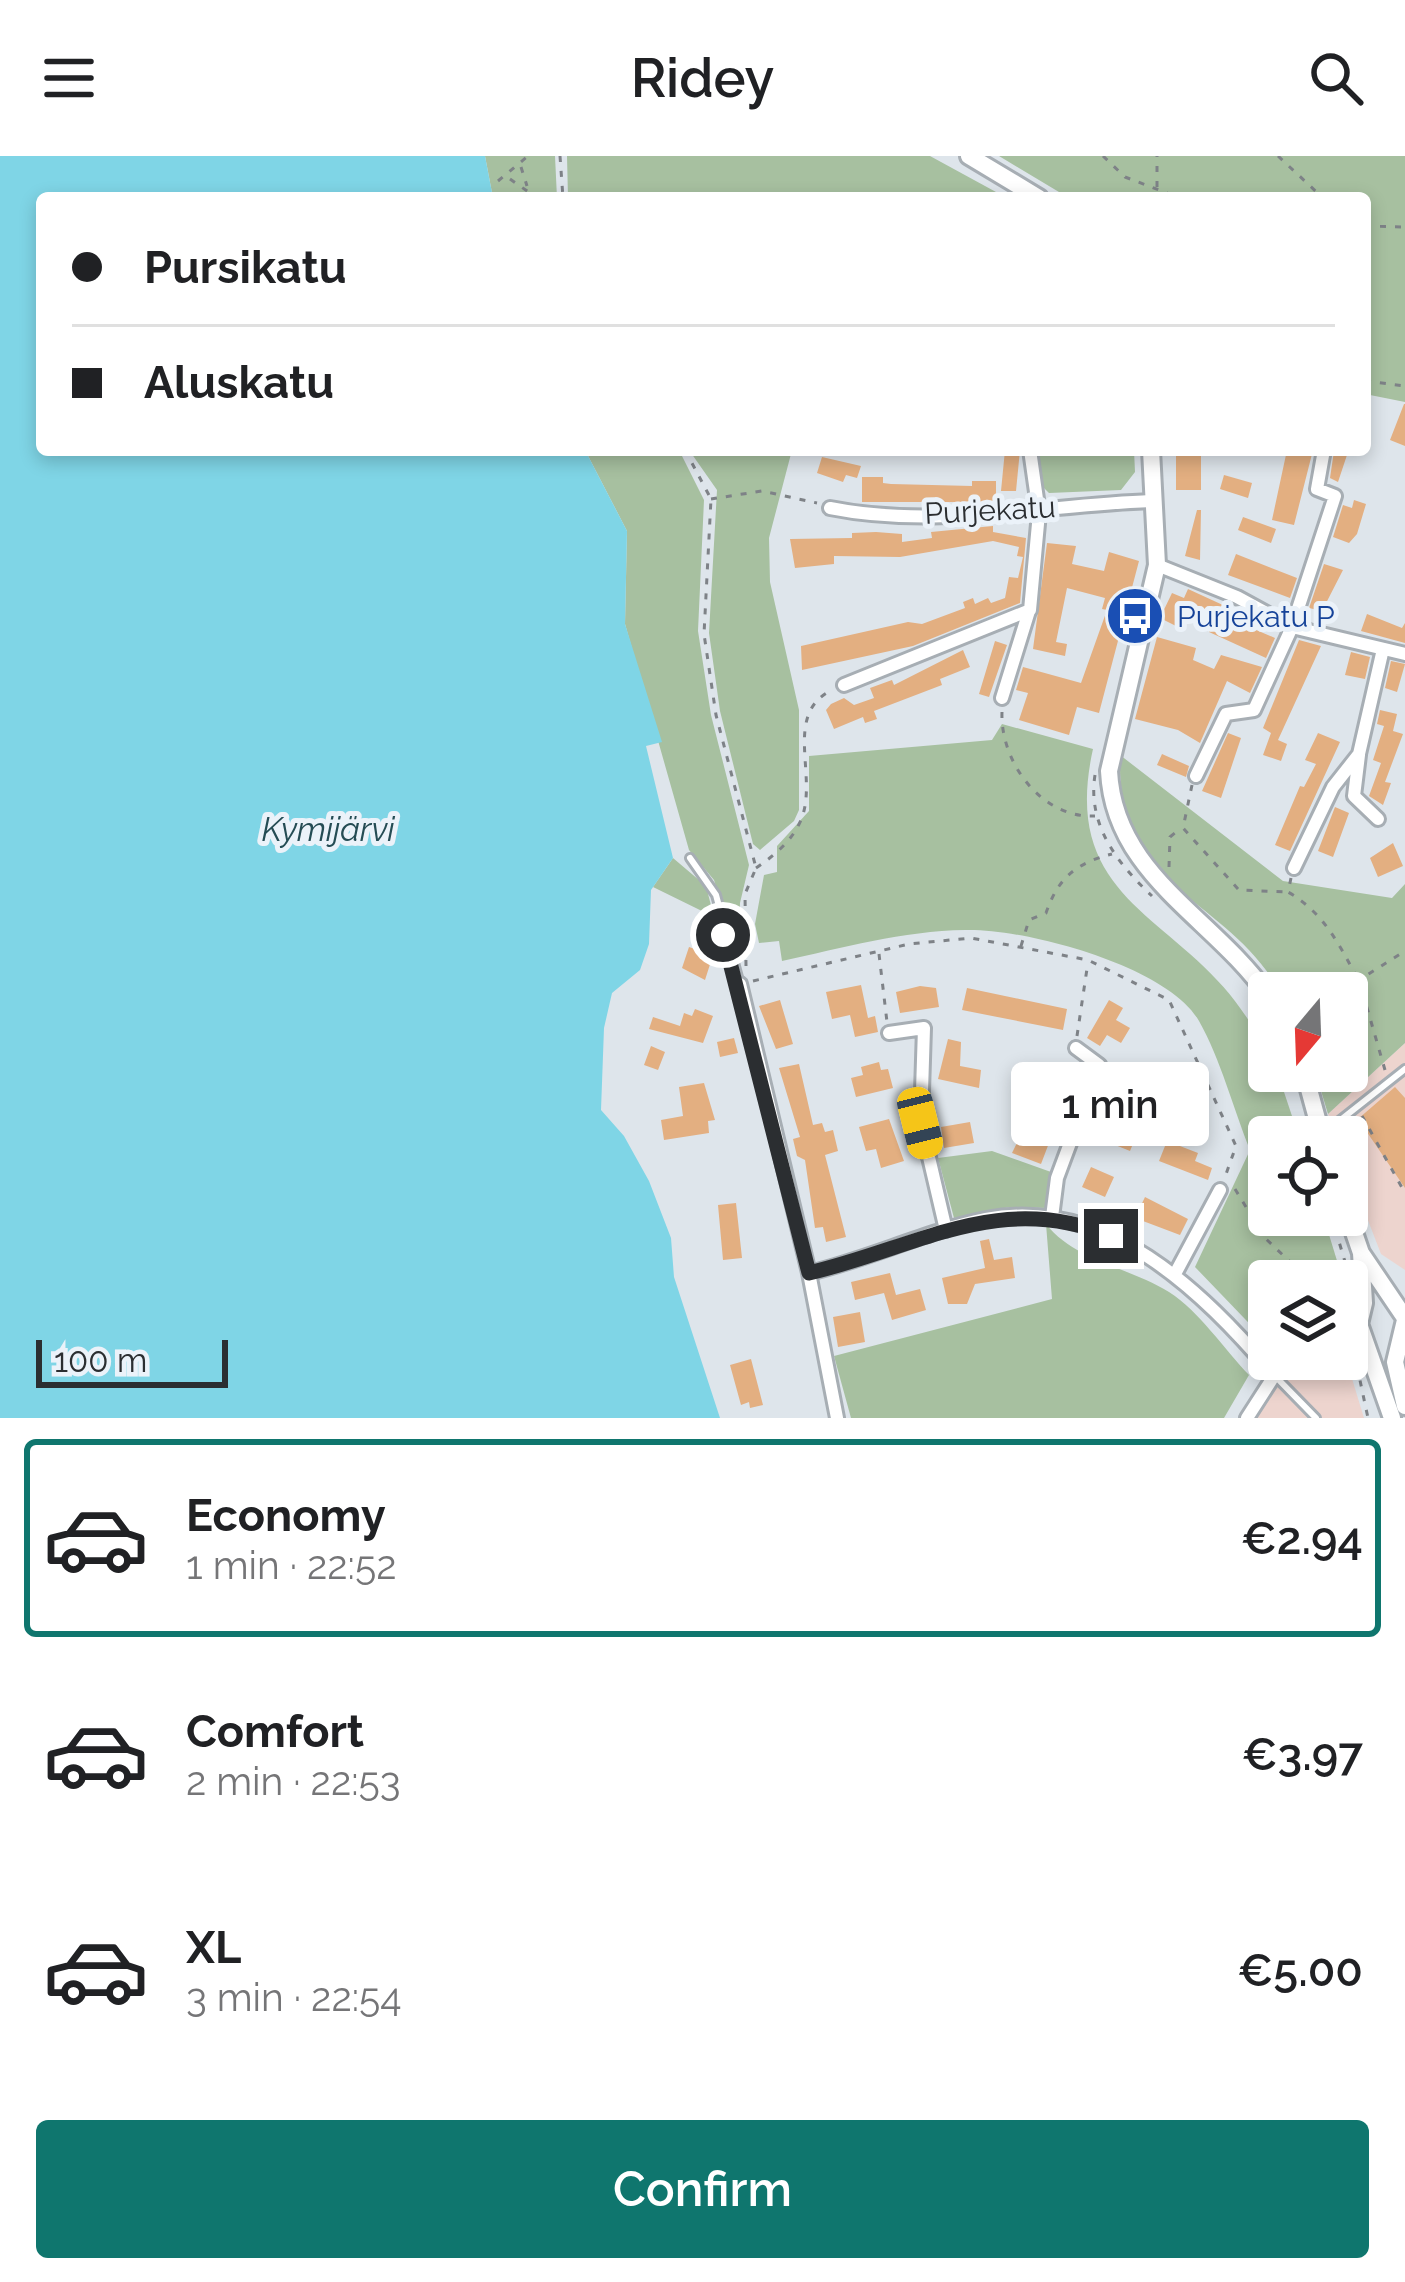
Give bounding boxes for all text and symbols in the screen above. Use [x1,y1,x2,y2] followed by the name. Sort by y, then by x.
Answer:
[36,45,102,111] icon: menu
[1303,45,1369,111] icon: search
[631,46,774,110] text: Ridey
[144,241,347,294] text: Pursikatu
[144,356,334,409] text: Aluskatu
[924,489,1056,531] street label: Purjekatu
[1104,585,1166,647] bus stop icon: Purjekatu P
[1177,599,1335,634] place label: Purjekatu P
[261,810,396,849] water label: Kymijärvi
[696,908,750,962] route start
[1248,972,1368,1092] north arrow
[1248,972,1368,1380] map controls
[1012,1062,1210,1146] callout: 1 min
[1062,1081,1158,1127] text: 1 min
[894,1084,946,1162] car
[1248,1116,1368,1236] button: locate
[1084,1209,1138,1263] route end
[1248,1260,1368,1380] button: layers
[36,1334,228,1387] scale bar
[54,1341,147,1380] text: 100 m
[42,1484,150,1592] icon: car
[186,1489,386,1542] text: Economy
[1241,1512,1363,1565] text: €2.94
[186,1542,397,1588] text: 1 min · 22:52
[42,1700,150,1808] icon: car
[186,1705,364,1758] text: Comfort
[1242,1728,1363,1781] text: €3.97
[186,1758,401,1804] text: 2 min · 22:53
[42,1916,150,2024] icon: car
[186,1921,241,1974] text: XL
[1237,1944,1363,1997] text: €5.00
[186,1974,402,2020] text: 3 min · 22:54
[36,2120,1369,2258] button: Confirm

